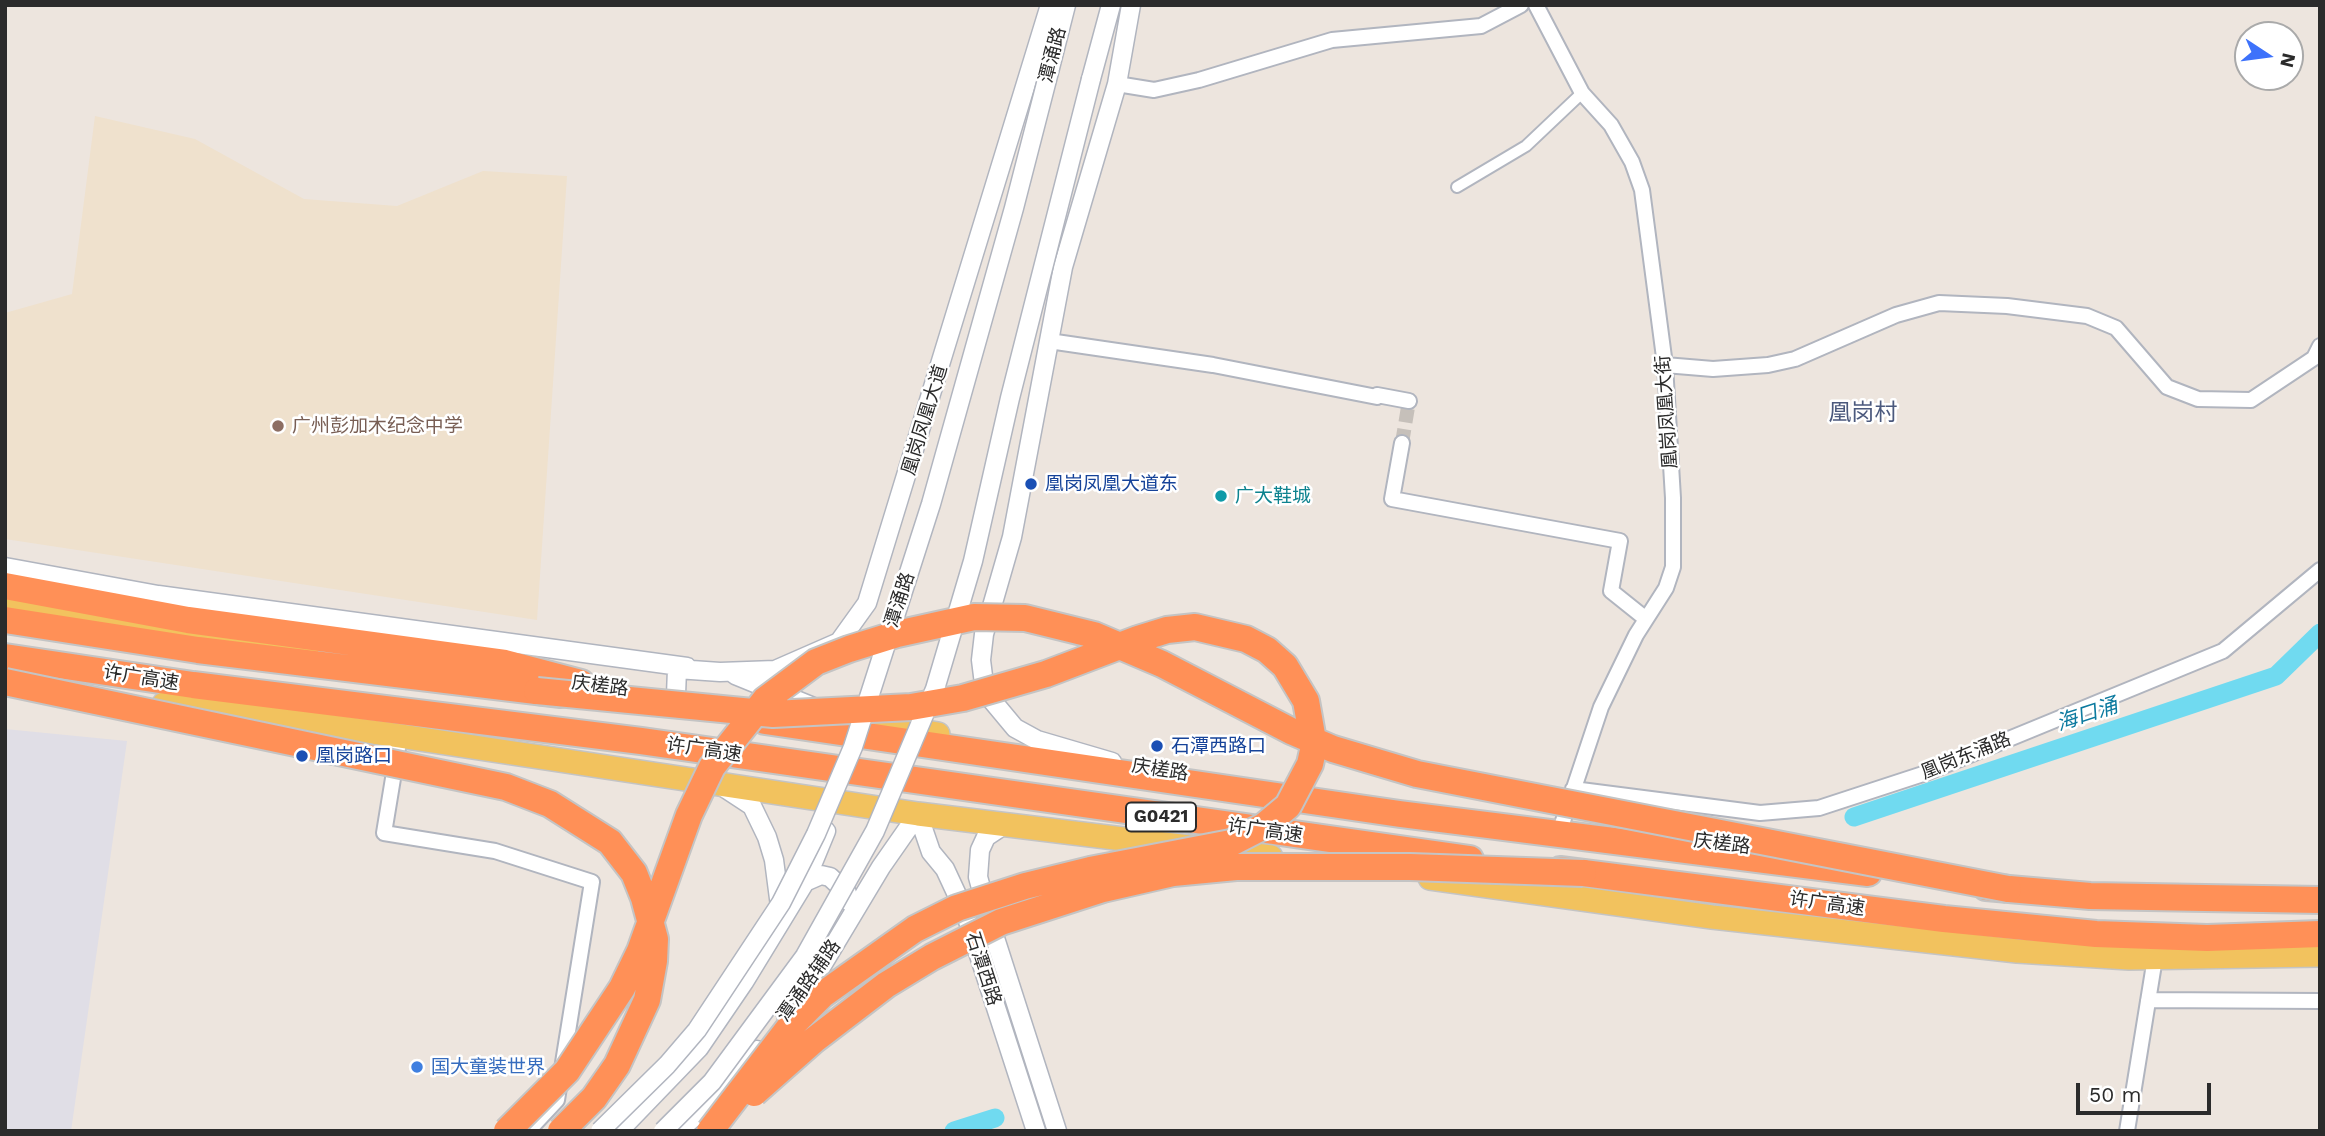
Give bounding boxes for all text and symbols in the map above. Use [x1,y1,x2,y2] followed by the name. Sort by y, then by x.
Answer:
[2234,21,2304,91] north arrow
[1035,25,1071,85] street label: 潭涌路
[2275,51,2301,70] text: N
[1652,354,1682,470] street label: 凰岗凤凰大街
[897,362,953,478] street label: 凰岗凤凰大道
[1829,399,1897,427] district label: 凰岗村
[292,415,463,437] place label: 广州彭加木纪念中学
[270,418,286,434] marker: 广州彭加木纪念中学
[1045,473,1178,495] place label: 凰岗凤凰大道东
[1023,476,1039,492] marker: 凰岗凤凰大道东
[1235,485,1311,507] place label: 广大鞋城
[1213,488,1229,504] marker: 广大鞋城
[880,569,920,631] street label: 潭涌路
[102,661,180,695] street label: 许广高速
[570,671,630,701] street label: 庆槎路
[2053,693,2121,737] water label: 海口涌
[1918,728,2014,784] street label: 凰岗东涌路
[665,733,743,767] street label: 许广高速
[1171,735,1266,757] place label: 石潭西路口
[1149,738,1165,754] marker: 石潭西路口
[316,745,392,767] place label: 凰岗路口
[294,748,310,764] marker: 凰岗路口
[1130,754,1190,786] street label: 庆槎路
[1126,802,1196,832] road number: G0421
[1226,814,1304,848] street label: 许广高速
[1692,829,1752,859] street label: 庆槎路
[1788,887,1866,921] street label: 许广高速
[960,929,1006,1009] street label: 石潭西路
[772,936,846,1026] street label: 潭涌路辅路
[431,1056,545,1078] place label: 国大童装世界
[409,1059,425,1075] marker: 国大童装世界
[2080,1070,2215,1114] scale bar
[2089,1082,2141,1107] text: 50 m

